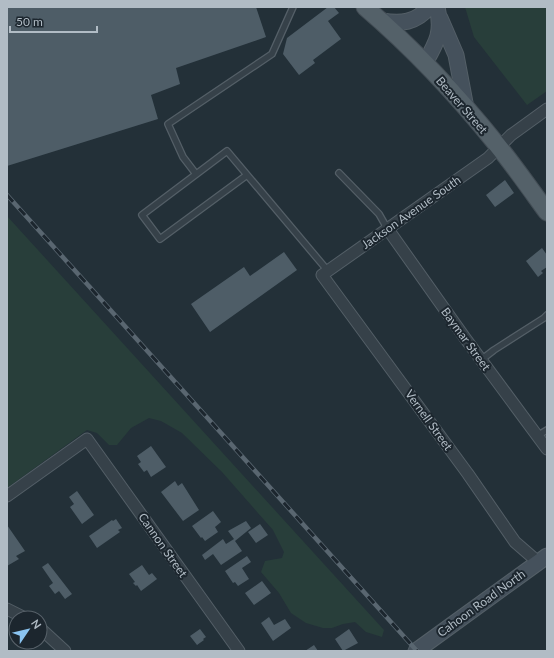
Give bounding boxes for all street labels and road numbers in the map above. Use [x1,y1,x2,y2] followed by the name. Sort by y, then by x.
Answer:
[433,73,491,137] street label: Beaver Street
[358,172,464,252] street label: Jackson Avenue South
[438,305,494,374] street label: Baymar Street
[402,387,456,454] street label: Vernell Street
[135,510,191,581] street label: Cannon Street
[434,566,528,640] street label: Cahoon Road North

